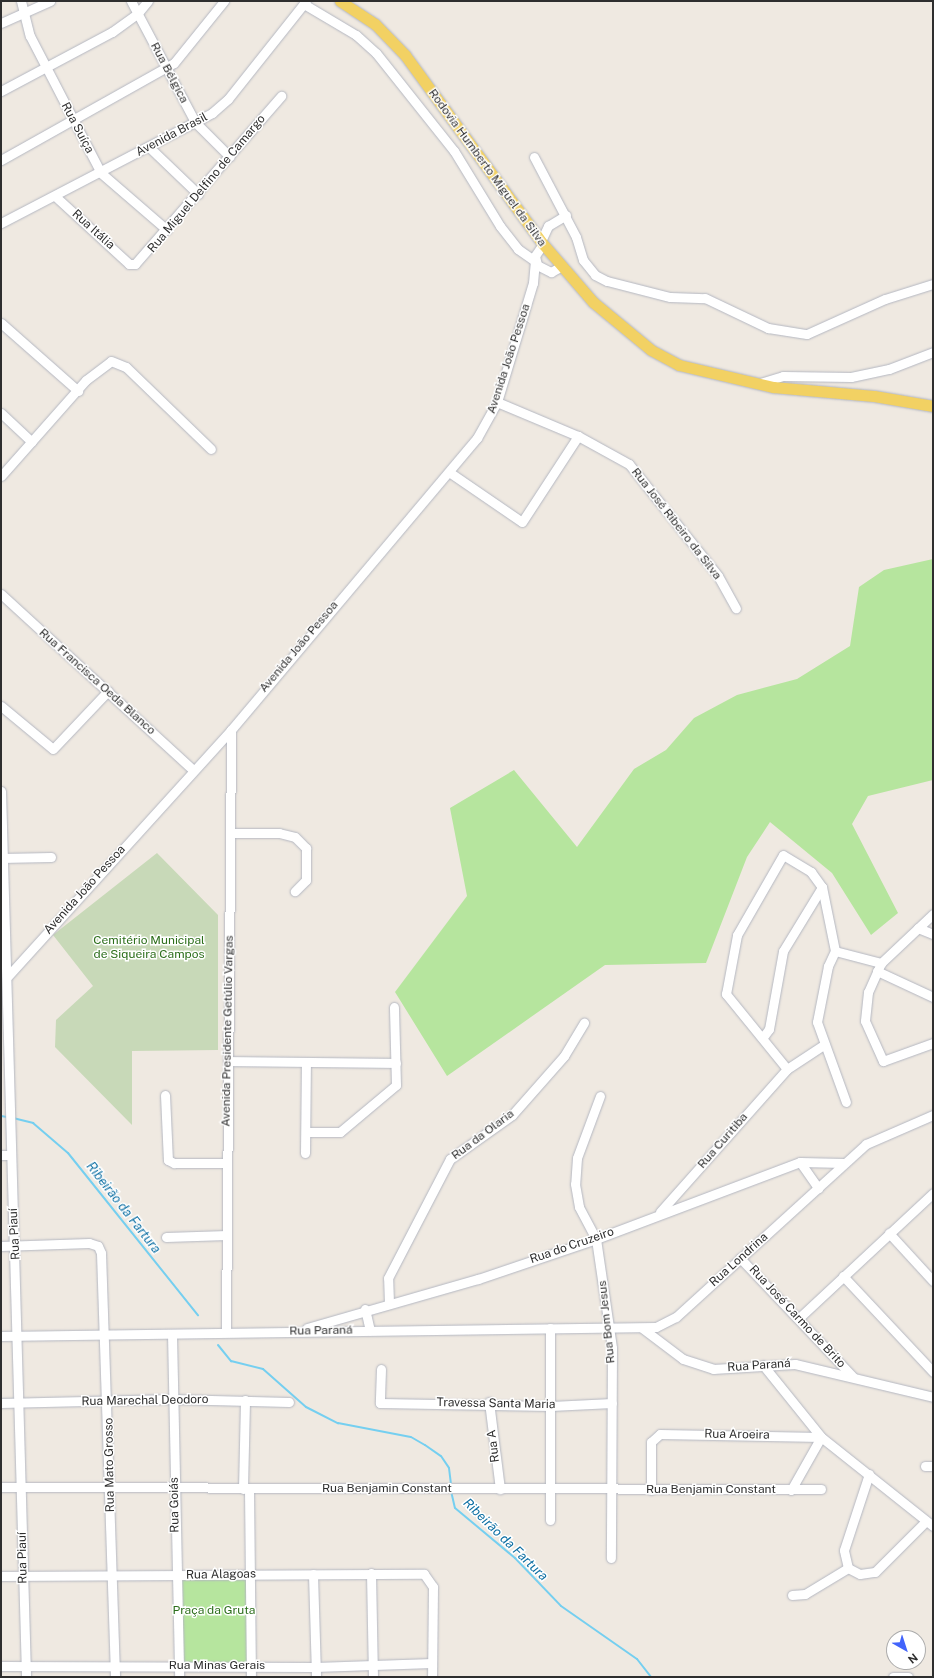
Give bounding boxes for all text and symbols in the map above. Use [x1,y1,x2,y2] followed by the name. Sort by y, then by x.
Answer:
[147,40,191,106] street label: Rua Bélgica
[425,86,549,250] street label: Rodovia Humberto Miguel da Silva
[58,100,96,156] street label: Rua Suíça
[134,110,210,160] street label: Avenida Brasil
[145,112,269,256] street label: Rua Miguel Delfino de Camargo
[69,207,117,253] street label: Rua Itália
[484,302,534,416] street label: Avenida João Pessoa
[628,465,724,583] street label: Rua José Ribeiro da Silva
[257,598,341,696] street label: Avenida João Pessoa
[36,626,158,738] street label: Rua Francisca Oeda Blanco
[41,843,129,937] street label: Avenida João Pessoa
[93,934,205,962] park label: Cemitério Municipal de Siqueira Campos
[219,935,237,1127] street label: Avenida Presidente Getúlio Vargas
[449,1107,517,1163] street label: Rua da Olaria
[695,1110,751,1172] street label: Rua Curitiba
[82,1159,164,1257] water label: Ribeirão da Fartura
[6,1208,24,1260] street label: Rua Piauí
[528,1225,616,1267] street label: Rua do Cruzeiro
[707,1230,771,1290] street label: Rua Londrina
[746,1263,848,1371] street label: Rua José Carmo de Brito
[595,1280,619,1364] street label: Rua Bom Jesus
[289,1323,353,1339] street label: Rua Paraná
[727,1357,791,1375] street label: Rua Paraná
[81,1393,209,1409] street label: Rua Marechal Deodoro
[436,1396,556,1412] street label: Travessa Santa Maria
[102,1418,118,1512] street label: Rua Mato Grosso
[704,1427,770,1443] street label: Rua Aroeira
[485,1429,503,1463] street label: Rua A
[167,1477,183,1533] street label: Rua Goiás
[322,1482,452,1496] street label: Rua Benjamin Constant
[646,1483,776,1497] street label: Rua Benjamin Constant
[459,1496,551,1584] water label: Ribeirão da Fartura
[15,1532,31,1584] street label: Rua Piauí
[186,1567,256,1583] street label: Rua Alagoas
[172,1604,256,1618] park label: Praça da Gruta
[886,1630,926,1670] north arrow
[906,1651,920,1666] text: N
[169,1659,265,1673] street label: Rua Minas Gerais

